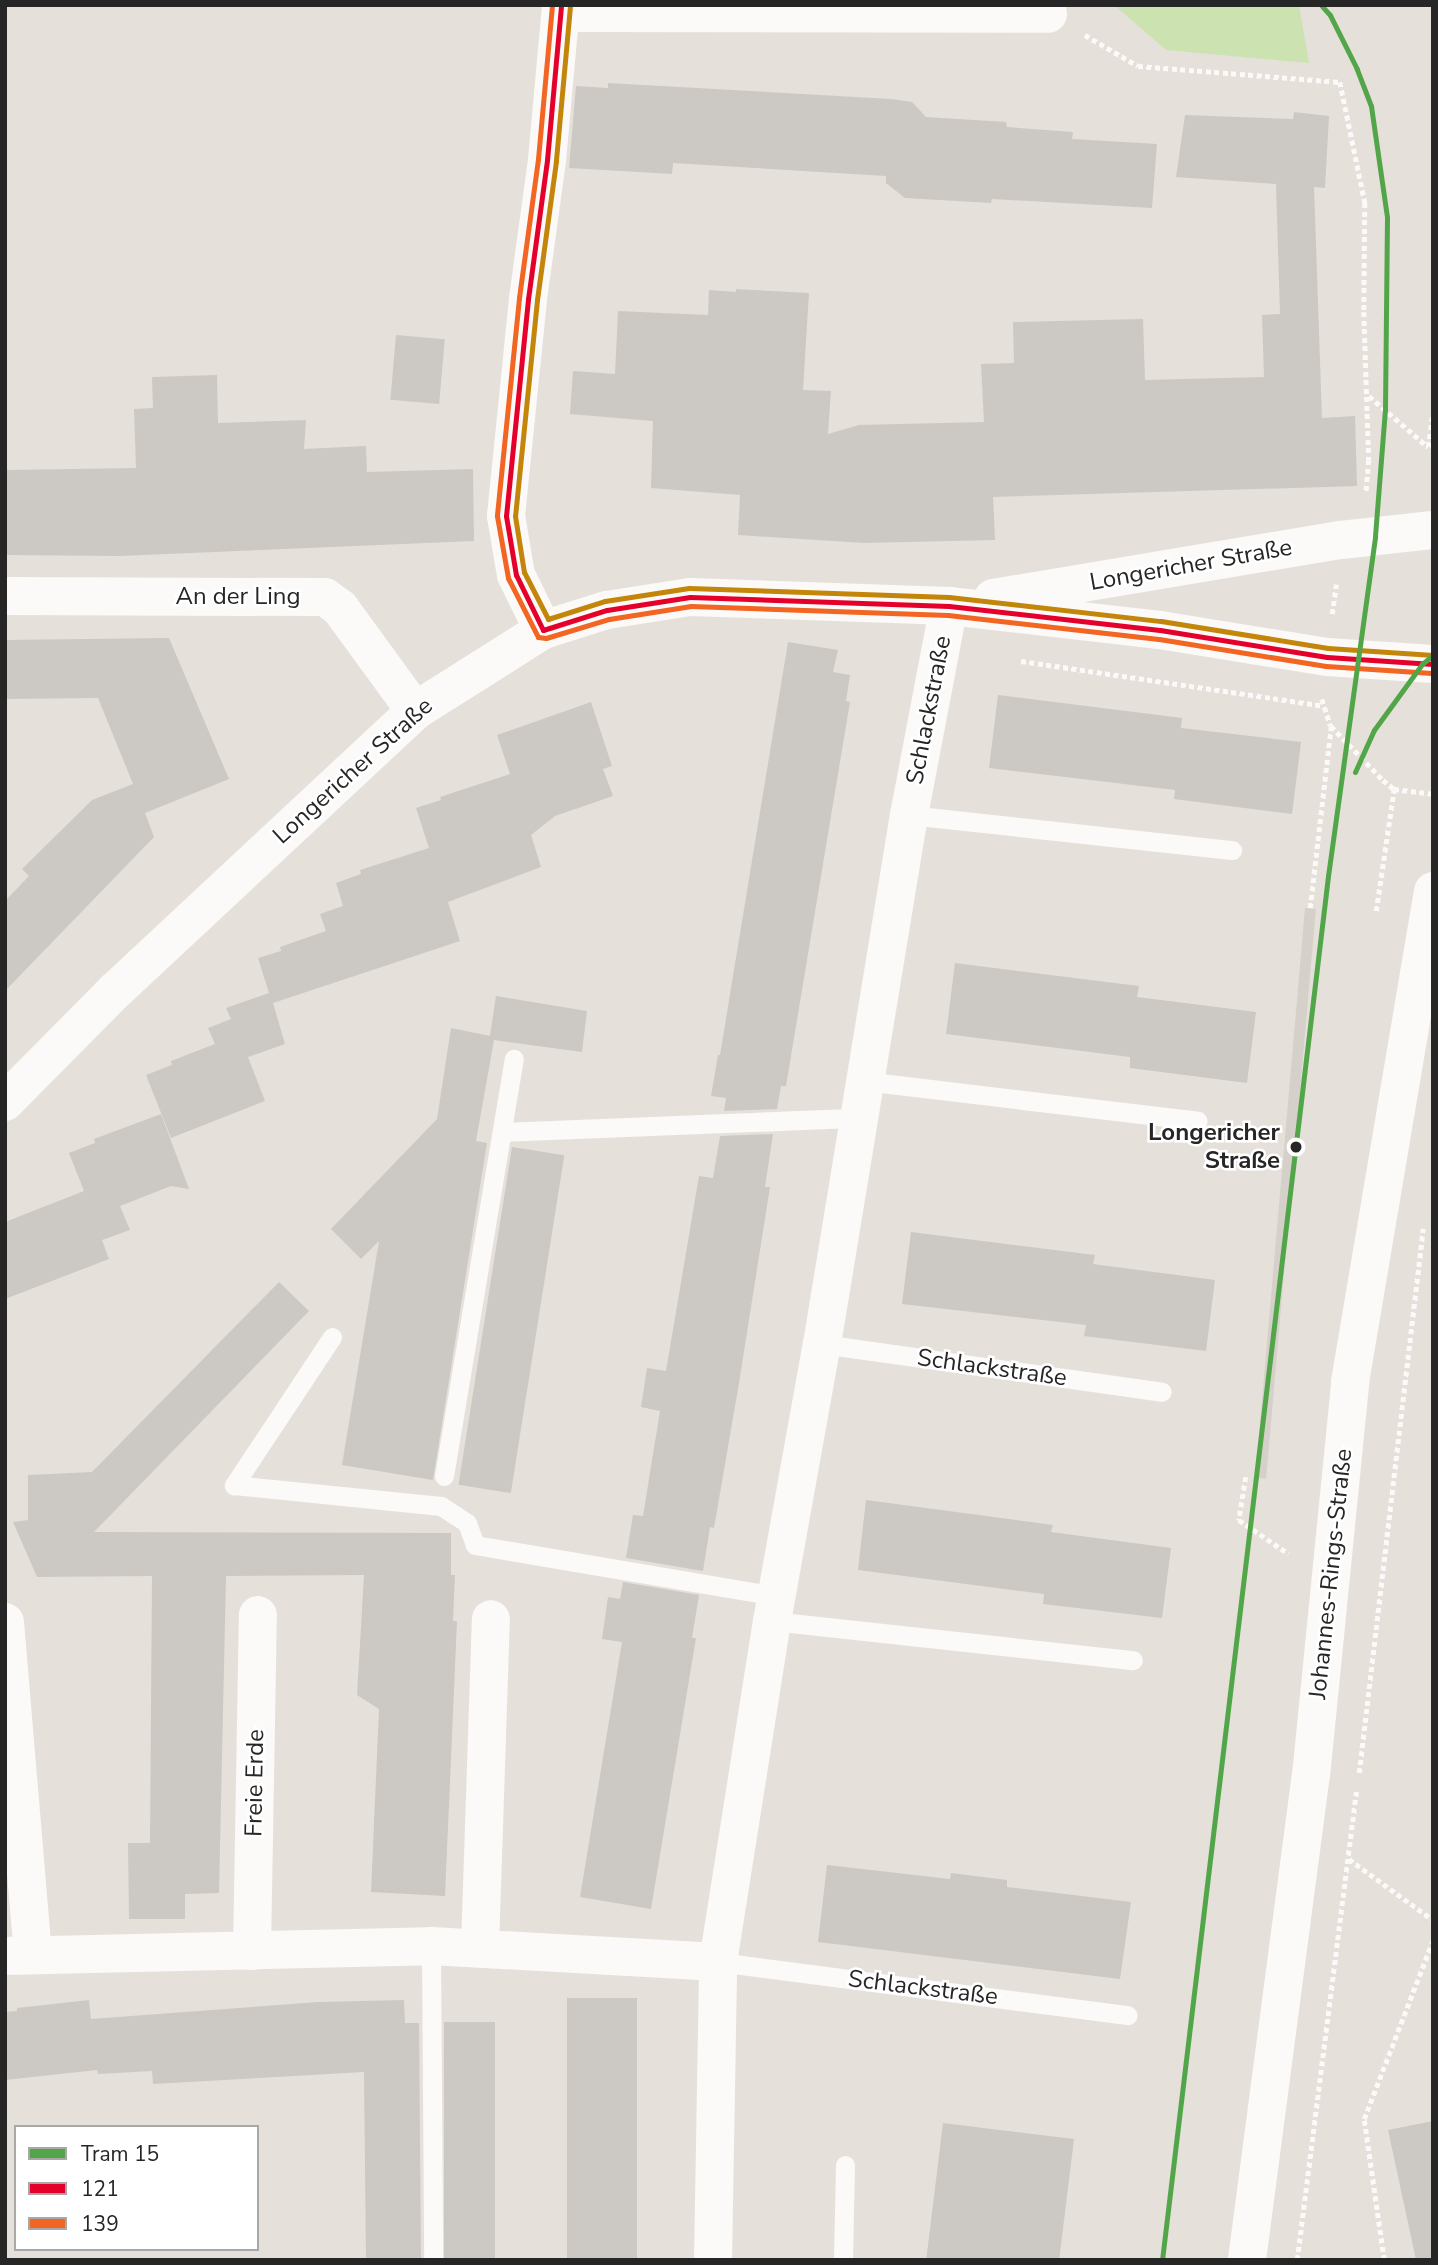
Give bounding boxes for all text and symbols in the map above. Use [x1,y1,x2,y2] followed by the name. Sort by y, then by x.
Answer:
[1088,533,1294,597] street label: Longericher Straße
[175,583,301,611] street label: An der Ling
[900,633,958,787] street label: Schlackstraße
[267,692,439,850] street label: Longericher Straße
[1148,1119,1280,1175] place label: Longericher Straße
[1286,1137,1306,1157] marker: Longericher Straße
[915,1343,1069,1393] street label: Schlackstraße
[1304,1447,1358,1701] street label: Johannes-Rings-Straße
[240,1729,270,1837] street label: Freie Erde
[846,1965,1000,2011] street label: Schlackstraße
[14,2125,259,2251] legend
[81,2140,159,2168] text: Tram 15
[81,2175,119,2203] text: 121
[81,2210,119,2238] text: 139

